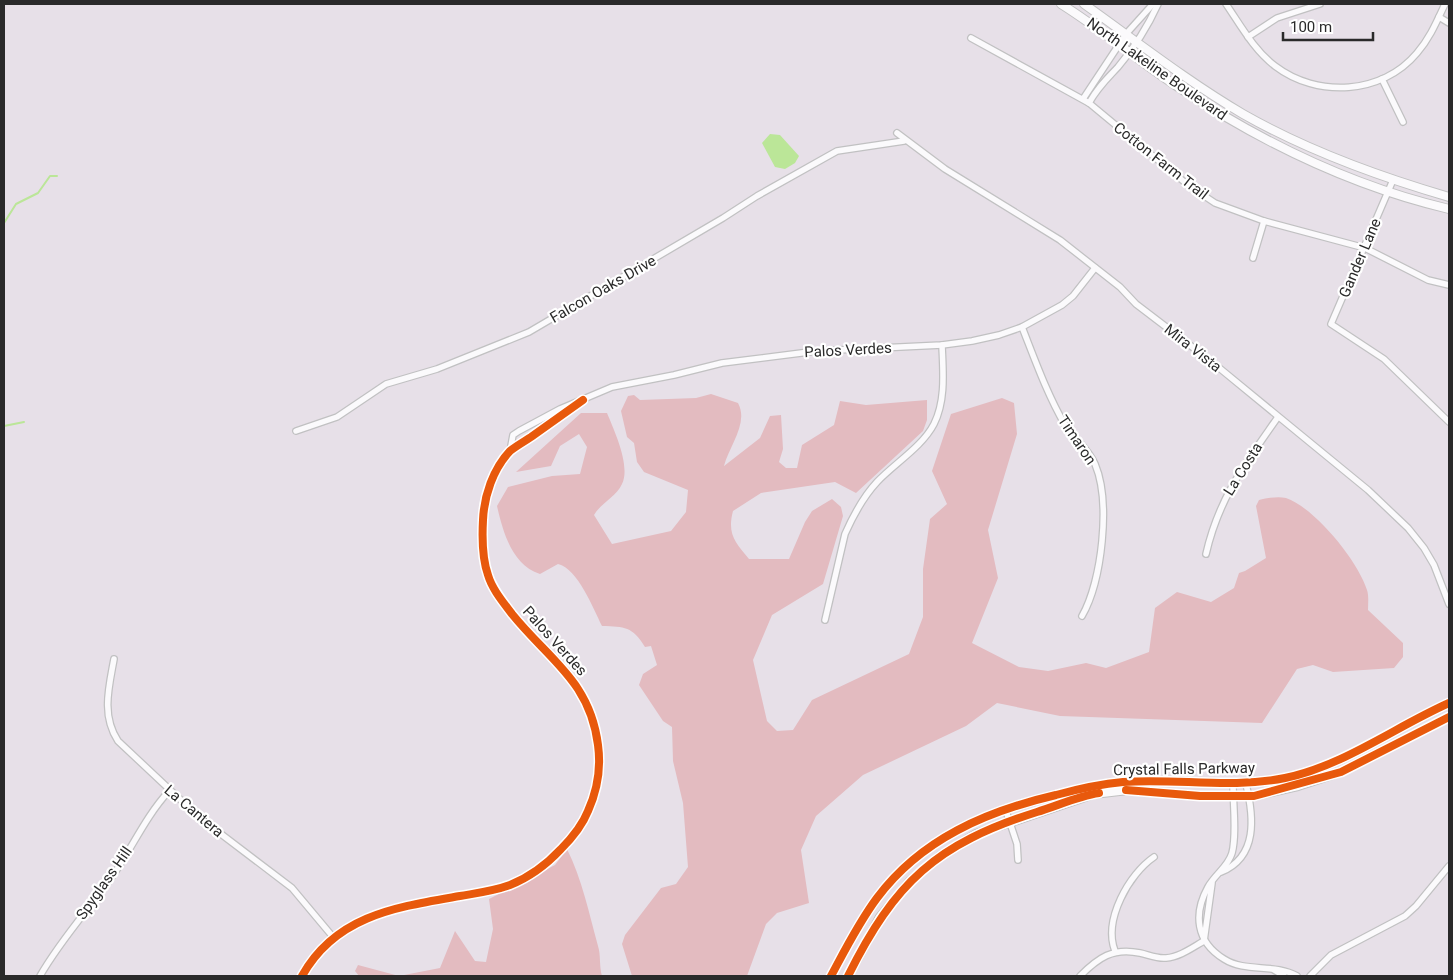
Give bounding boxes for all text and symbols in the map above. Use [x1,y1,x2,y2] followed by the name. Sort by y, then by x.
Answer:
[1283,10,1373,42] scale bar
[1083,14,1231,124] street label: North Lakeline Boulevard
[1290,18,1332,36] text: 100 m
[1110,118,1212,204] street label: Cotton Farm Trail
[1335,216,1385,300] street label: Gander Lane
[547,251,659,327] street label: Falcon Oaks Drive
[1161,320,1225,376] street label: Mira Vista
[804,339,892,361] street label: Palos Verdes
[1054,412,1100,468] street label: Timaron
[1220,439,1266,499] street label: La Costa
[519,602,591,680] street label: Palos Verdes
[1113,759,1255,779] street label: Crystal Falls Parkway
[161,781,227,841] street label: La Cantera
[72,843,136,923] street label: Spyglass Hill

